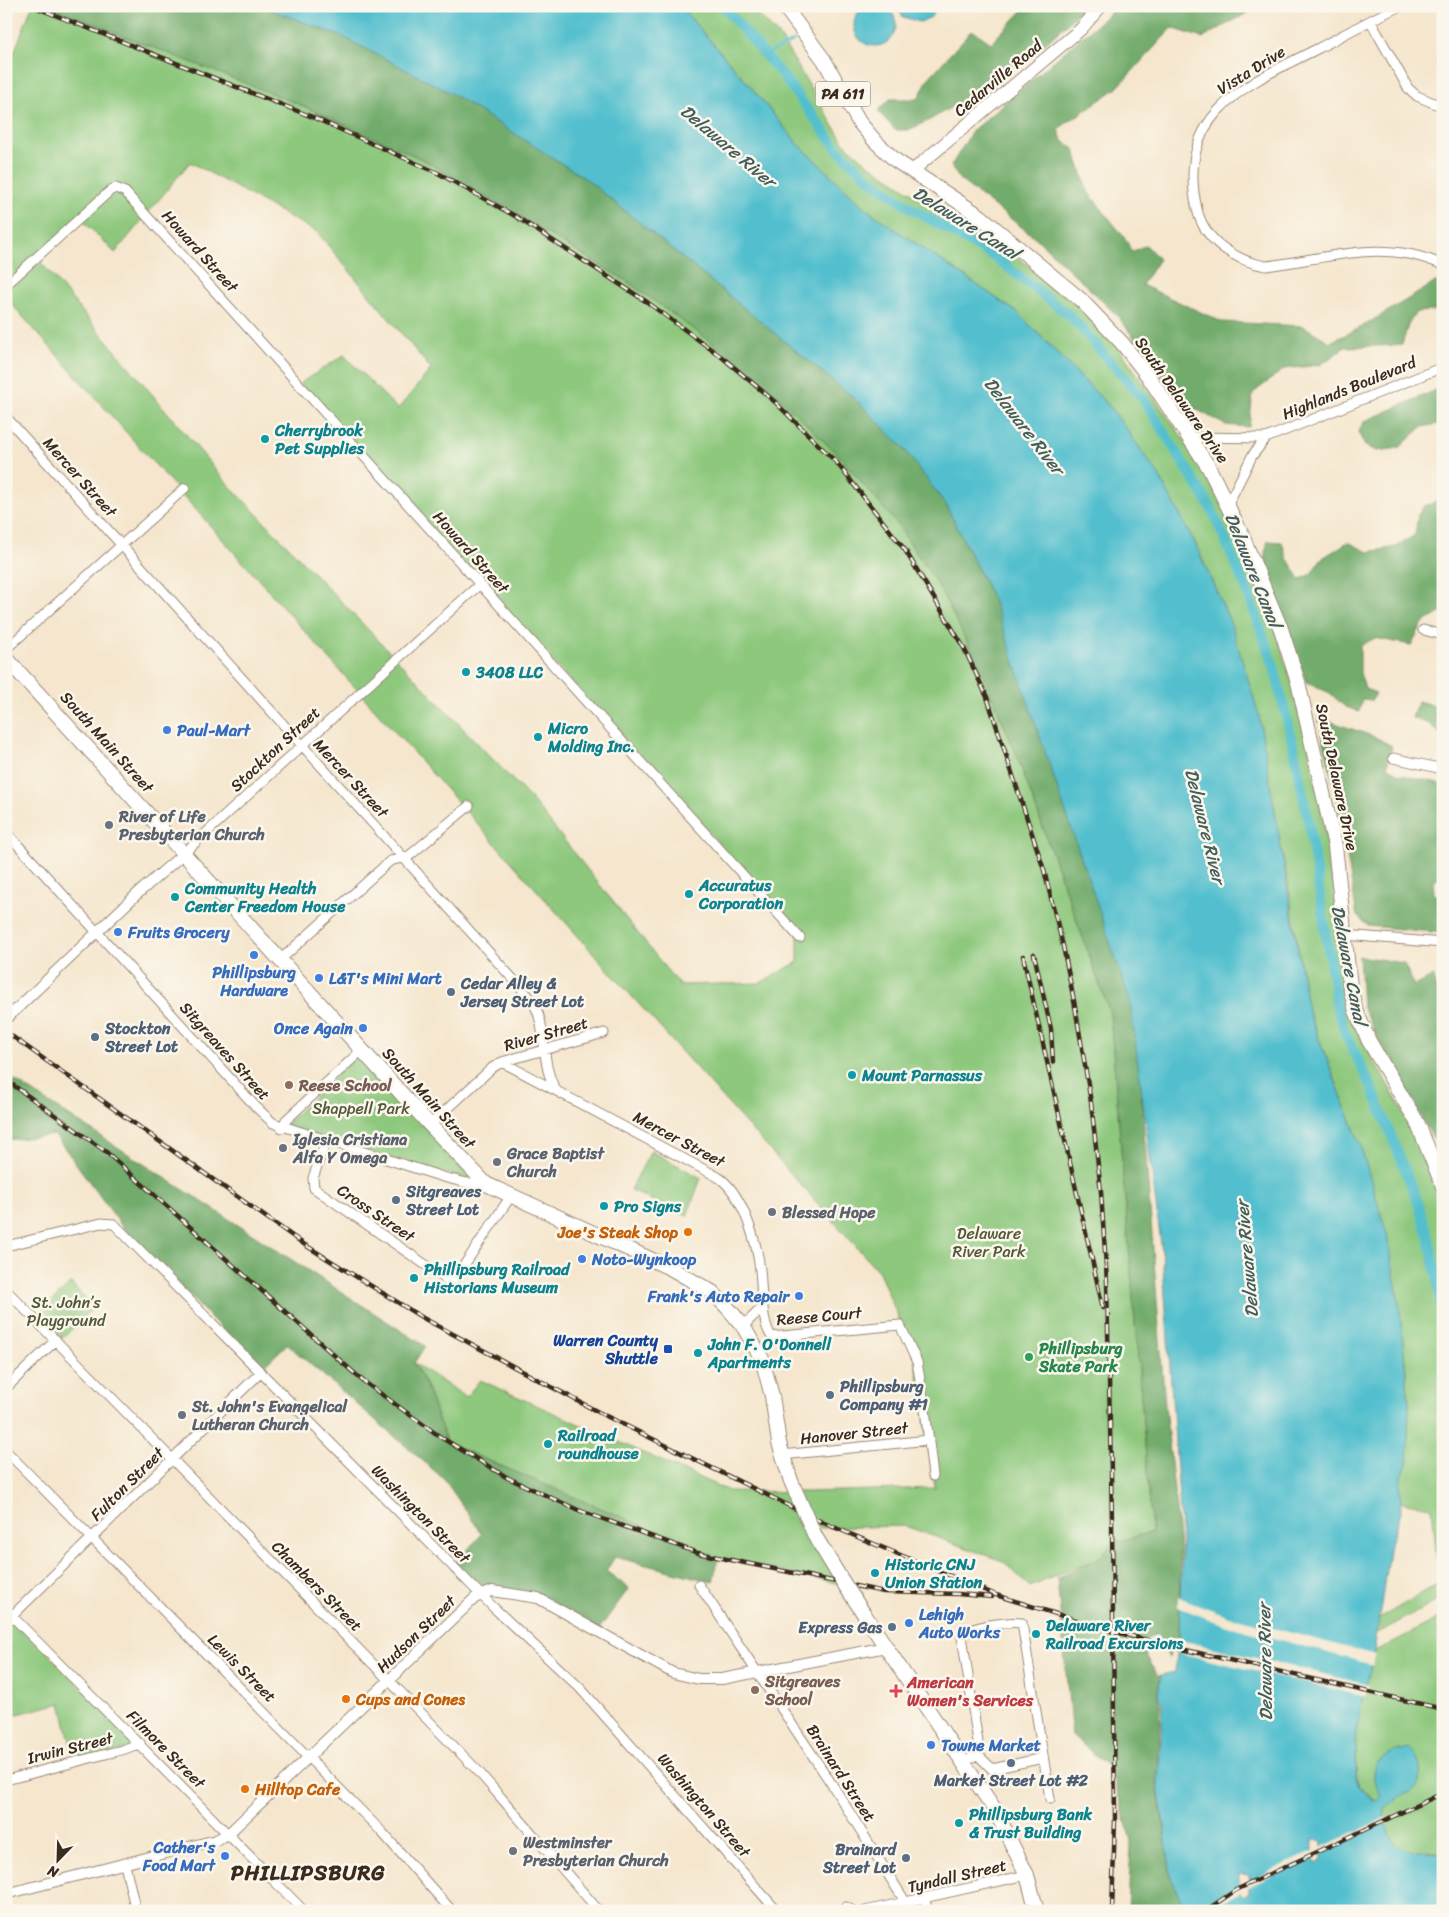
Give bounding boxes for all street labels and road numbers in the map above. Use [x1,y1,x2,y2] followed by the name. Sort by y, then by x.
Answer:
[947,31,1050,124] street label: Cedarville Road
[1211,37,1291,103] street label: Vista Drive
[816,82,870,106] road number: PA 611
[154,203,246,300] street label: Howard Street
[1127,330,1237,470] street label: South Delaware Drive
[1278,347,1422,428] street label: Highlands Boulevard
[36,430,125,525] street label: Mercer Street
[425,504,517,601] street label: Howard Street
[53,684,162,800] street label: South Main Street
[223,699,327,799] street label: Stockton Street
[1307,701,1367,853] street label: South Delaware Drive
[306,731,396,825] street label: Mercer Street
[172,995,278,1107] street label: Sitgreaves Street
[500,1008,592,1060] street label: River Street
[375,1040,484,1156] street label: South Main Street
[628,1103,731,1176] street label: Mercer Street
[331,1176,422,1250] street label: Cross Street
[775,1298,863,1334] street label: Reese Court
[799,1413,910,1453] street label: Hanover Street
[83,1439,172,1528] street label: Fulton Street
[364,1457,478,1571] street label: Washington Street
[264,1533,370,1639] street label: Chambers Street
[369,1588,463,1680] street label: Hudson Street
[200,1626,284,1710] street label: Lewis Street
[119,1702,213,1796] street label: Filmore Street
[798,1718,884,1828] street label: Brainard Street
[23,1723,116,1773] street label: Irwin Street
[650,1746,758,1865] street label: Washington Street
[905,1851,1009,1901] street label: Tyndall Street

